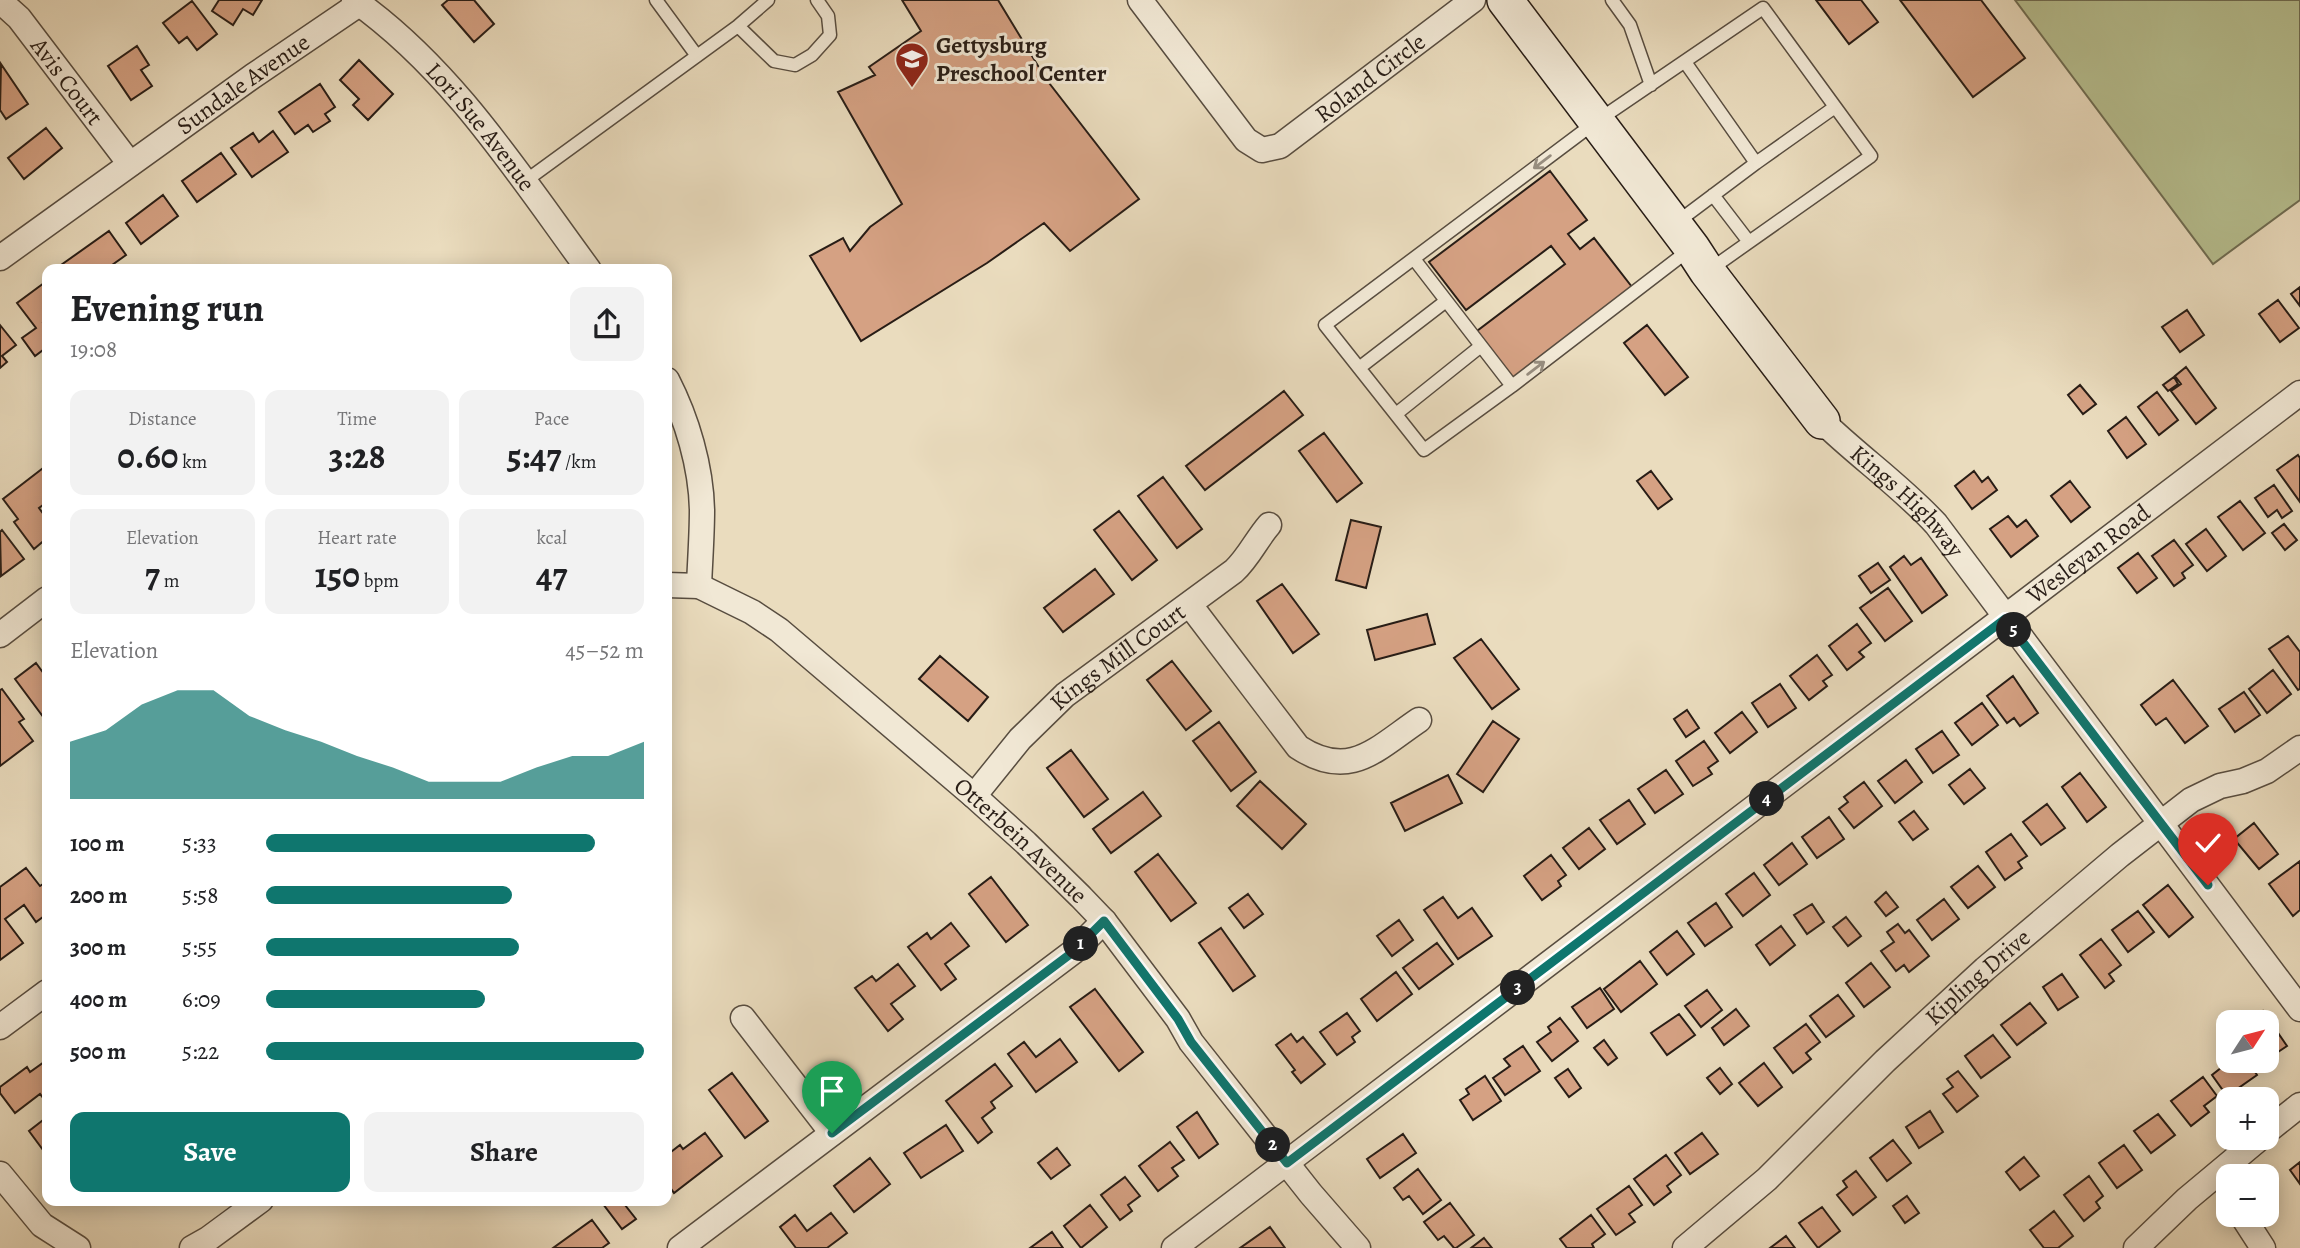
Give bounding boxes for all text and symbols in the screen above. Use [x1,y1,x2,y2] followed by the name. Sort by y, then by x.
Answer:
[170,26,316,142] street label: Sundale Avenue
[1308,26,1432,130] street label: Roland Circle
[936,29,1107,89] place label: Gettysburg Preschool Center
[23,30,111,132] street label: Avis Court
[893,40,931,89] school or university icon: Gettysburg Preschool Center
[419,55,543,198] street label: Lori Sue Avenue
[1534,155,1552,170] one-way arrow
[70,282,264,334] text: Evening run
[570,287,644,361] button: share
[70,334,117,365] text: 19:08
[1526,361,1545,376] one-way arrow
[128,406,196,432] text: Distance
[337,406,377,432] text: Time
[534,406,569,432] text: Pace
[117,432,178,480] text: 0.60
[328,432,386,480] text: 3:28
[507,432,561,480] text: 5:47
[1843,438,1972,564] street label: Kings Highway
[178,449,207,475] text: km
[561,449,597,475] text: /km
[2019,496,2157,612] street label: Wesleyan Road
[126,525,199,551] text: Elevation
[317,525,397,551] text: Heart rate
[536,525,567,551] text: kcal
[145,551,160,599] text: 7
[315,551,360,599] text: 150
[536,551,567,599] text: 47
[160,568,180,594] text: m
[360,568,399,594] text: bpm
[1042,596,1192,718] street label: Kings Mill Court
[1996,612,2032,648] pin: 5
[2009,616,2018,642] text: 5
[70,635,158,666] text: Elevation
[565,635,644,666] text: 45–52 m
[947,770,1094,911] street label: Otterbein Avenue
[1750,782,1784,816] pin: 4
[1762,785,1771,811] text: 4
[2178,813,2238,885] pin
[2189,824,2227,862] icon: check
[70,828,125,859] text: 100 m
[182,828,217,859] text: 5:33
[70,880,128,911] text: 200 m
[182,880,218,911] text: 5:58
[1918,922,2037,1033] street label: Kipling Drive
[1064,926,1098,962] pin: 1
[1077,930,1084,956] text: 1
[70,932,126,963] text: 300 m
[182,932,217,963] text: 5:55
[1500,970,1536,1006] pin: 3
[1513,974,1522,1000] text: 3
[70,984,127,1015] text: 400 m
[182,984,221,1015] text: 6:09
[2216,1010,2278,1073] north arrow
[2216,1010,2279,1227] map controls
[70,1036,126,1067] text: 500 m
[182,1036,219,1067] text: 5:22
[802,1061,862,1133] pin
[813,1072,851,1110] icon: arrive
[2216,1087,2279,1150] button: +
[70,1112,350,1192] button: Save
[364,1112,644,1192] button: Share
[1256,1128,1290,1162] pin: 2
[1268,1131,1277,1157] text: 2
[2216,1164,2279,1227] button: −

